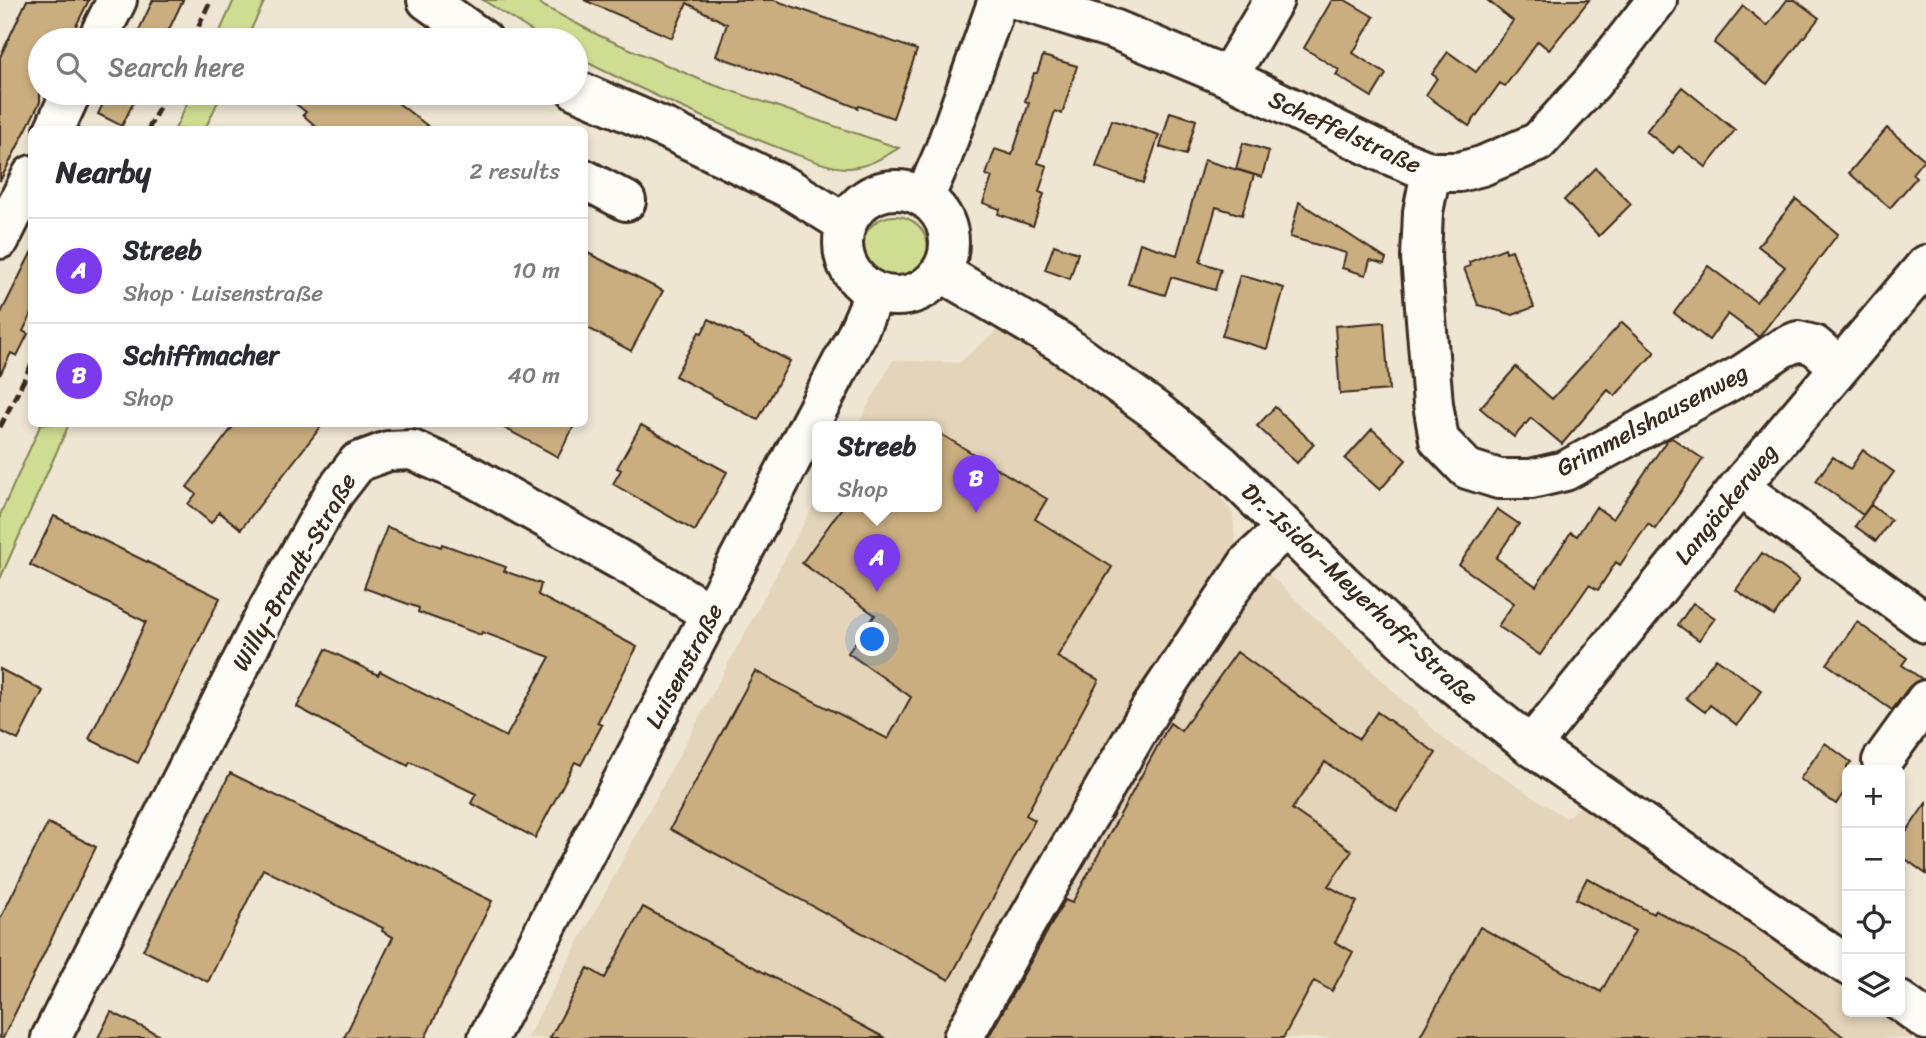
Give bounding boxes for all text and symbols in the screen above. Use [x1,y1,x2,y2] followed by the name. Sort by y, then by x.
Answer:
[28,28,588,105] search box
[108,44,245,90] text: Search here
[52,48,90,86] icon: search
[1261,78,1429,186] street label: Scheffelstraße
[56,145,151,199] text: Nearby
[469,151,560,192] text: 2 results
[123,227,202,273] text: Streeb
[71,250,87,291] text: A
[512,250,560,291] text: 10 m
[123,273,323,314] text: Shop · Luisenstraße
[123,332,279,378] text: Schiffmacher
[1548,352,1756,488] street label: Grimmelshausenweg
[72,355,86,396] text: B
[507,355,560,396] text: 40 m
[123,378,173,419] text: Shop
[812,421,942,512] popup
[838,423,916,469] text: Streeb
[1663,434,1789,574] street label: Langäckerweg
[953,455,999,513] pin: B
[220,465,368,679] street label: Willy-Brandt-Straße
[838,469,888,510] text: Shop
[1231,472,1489,716] street label: Dr.-Isidor-Meyerhoff-Straße
[854,534,900,592] pin: A
[633,596,735,736] street label: Luisenstraße
[855,622,889,656] your location
[1842,765,1905,1017] map controls
[1842,765,1905,828] button: +
[1842,828,1905,891] button: −
[1842,891,1905,954] button: locate
[1842,954,1905,1017] button: layers

